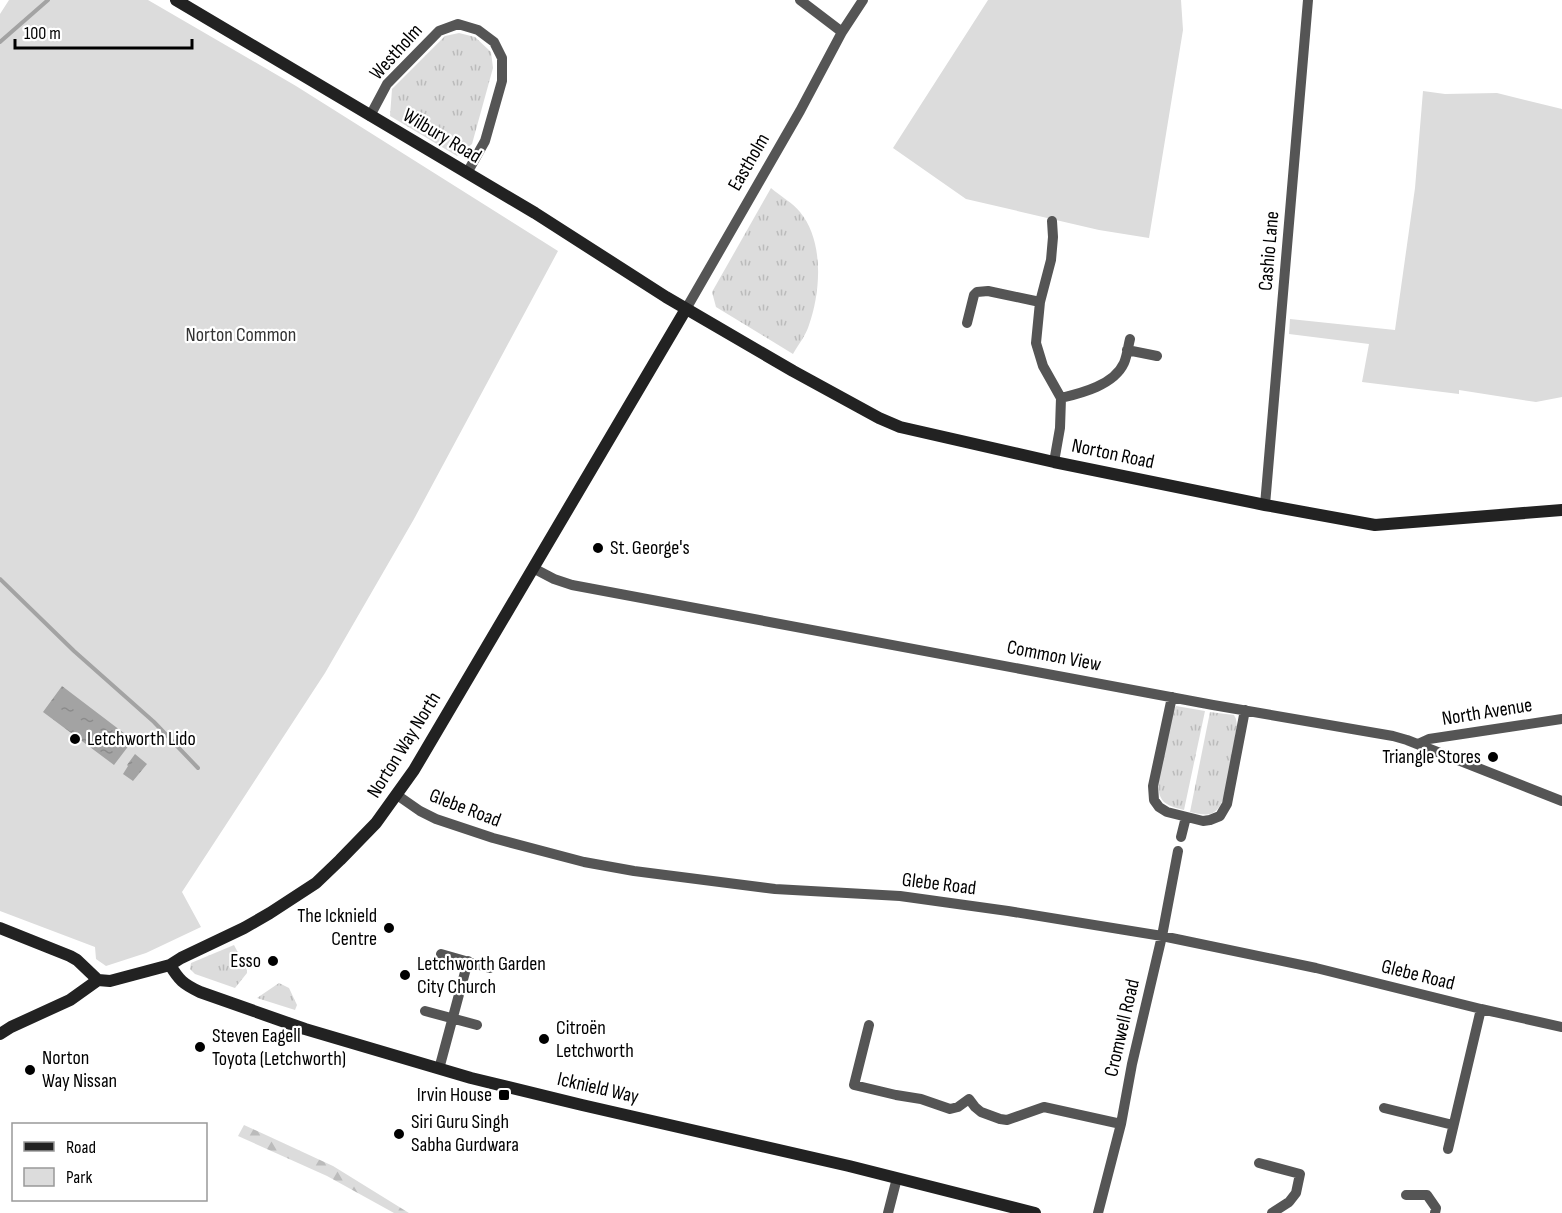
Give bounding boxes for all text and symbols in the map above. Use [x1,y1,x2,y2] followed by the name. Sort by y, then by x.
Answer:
[15,12,192,50] scale bar
[365,19,427,85] street label: Westholm
[24,23,61,44] text: 100 m
[398,103,486,169] street label: Wilbury Road
[723,129,775,195] street label: Eastholm
[1254,210,1284,292] street label: Cashio Lane
[186,323,296,347] park label: Norton Common
[1070,434,1156,474] street label: Norton Road
[610,536,690,560] place label: St. George's
[591,541,605,555] marker: St. George's
[1005,635,1103,677] street label: Common View
[362,688,446,802] street label: Norton Way North
[1440,693,1534,731] street label: North Avenue
[87,727,196,751] place label: Letchworth Lido
[68,732,82,746] marker: Letchworth Lido
[1382,745,1481,769] place label: Triangle Stores
[1486,750,1500,764] marker: Triangle Stores
[426,783,504,833] street label: Glebe Road
[901,868,977,900] street label: Glebe Road
[297,904,377,951] place label: The Icknield Centre
[382,921,396,935] marker: The Icknield Centre
[230,949,261,973] place label: Esso
[417,952,546,999] place label: Letchworth Garden City Church
[266,954,280,968] marker: Esso
[1379,954,1457,996] street label: Glebe Road
[398,968,412,982] marker: Letchworth Garden City Church
[1099,977,1145,1079] street label: Cromwell Road
[556,1016,634,1063] place label: Citroën Letchworth
[212,1024,346,1071] place label: Steven Eagell Toyota (Letchworth)
[537,1032,551,1046] marker: Citroën Letchworth
[193,1040,207,1054] marker: Steven Eagell Toyota (Letchworth)
[42,1046,117,1093] place label: Norton Way Nissan
[23,1063,37,1077] marker: Norton Way Nissan
[555,1067,641,1109] street label: Icknield Way
[417,1083,492,1107] place label: Irvin House
[497,1088,511,1102] marker: Irvin House
[411,1110,519,1157] place label: Siri Guru Singh Sabha Gurdwara
[12,1123,207,1201] legend
[392,1127,406,1141] marker: Siri Guru Singh Sabha Gurdwara
[66,1137,96,1158] text: Road
[66,1167,92,1188] text: Park

